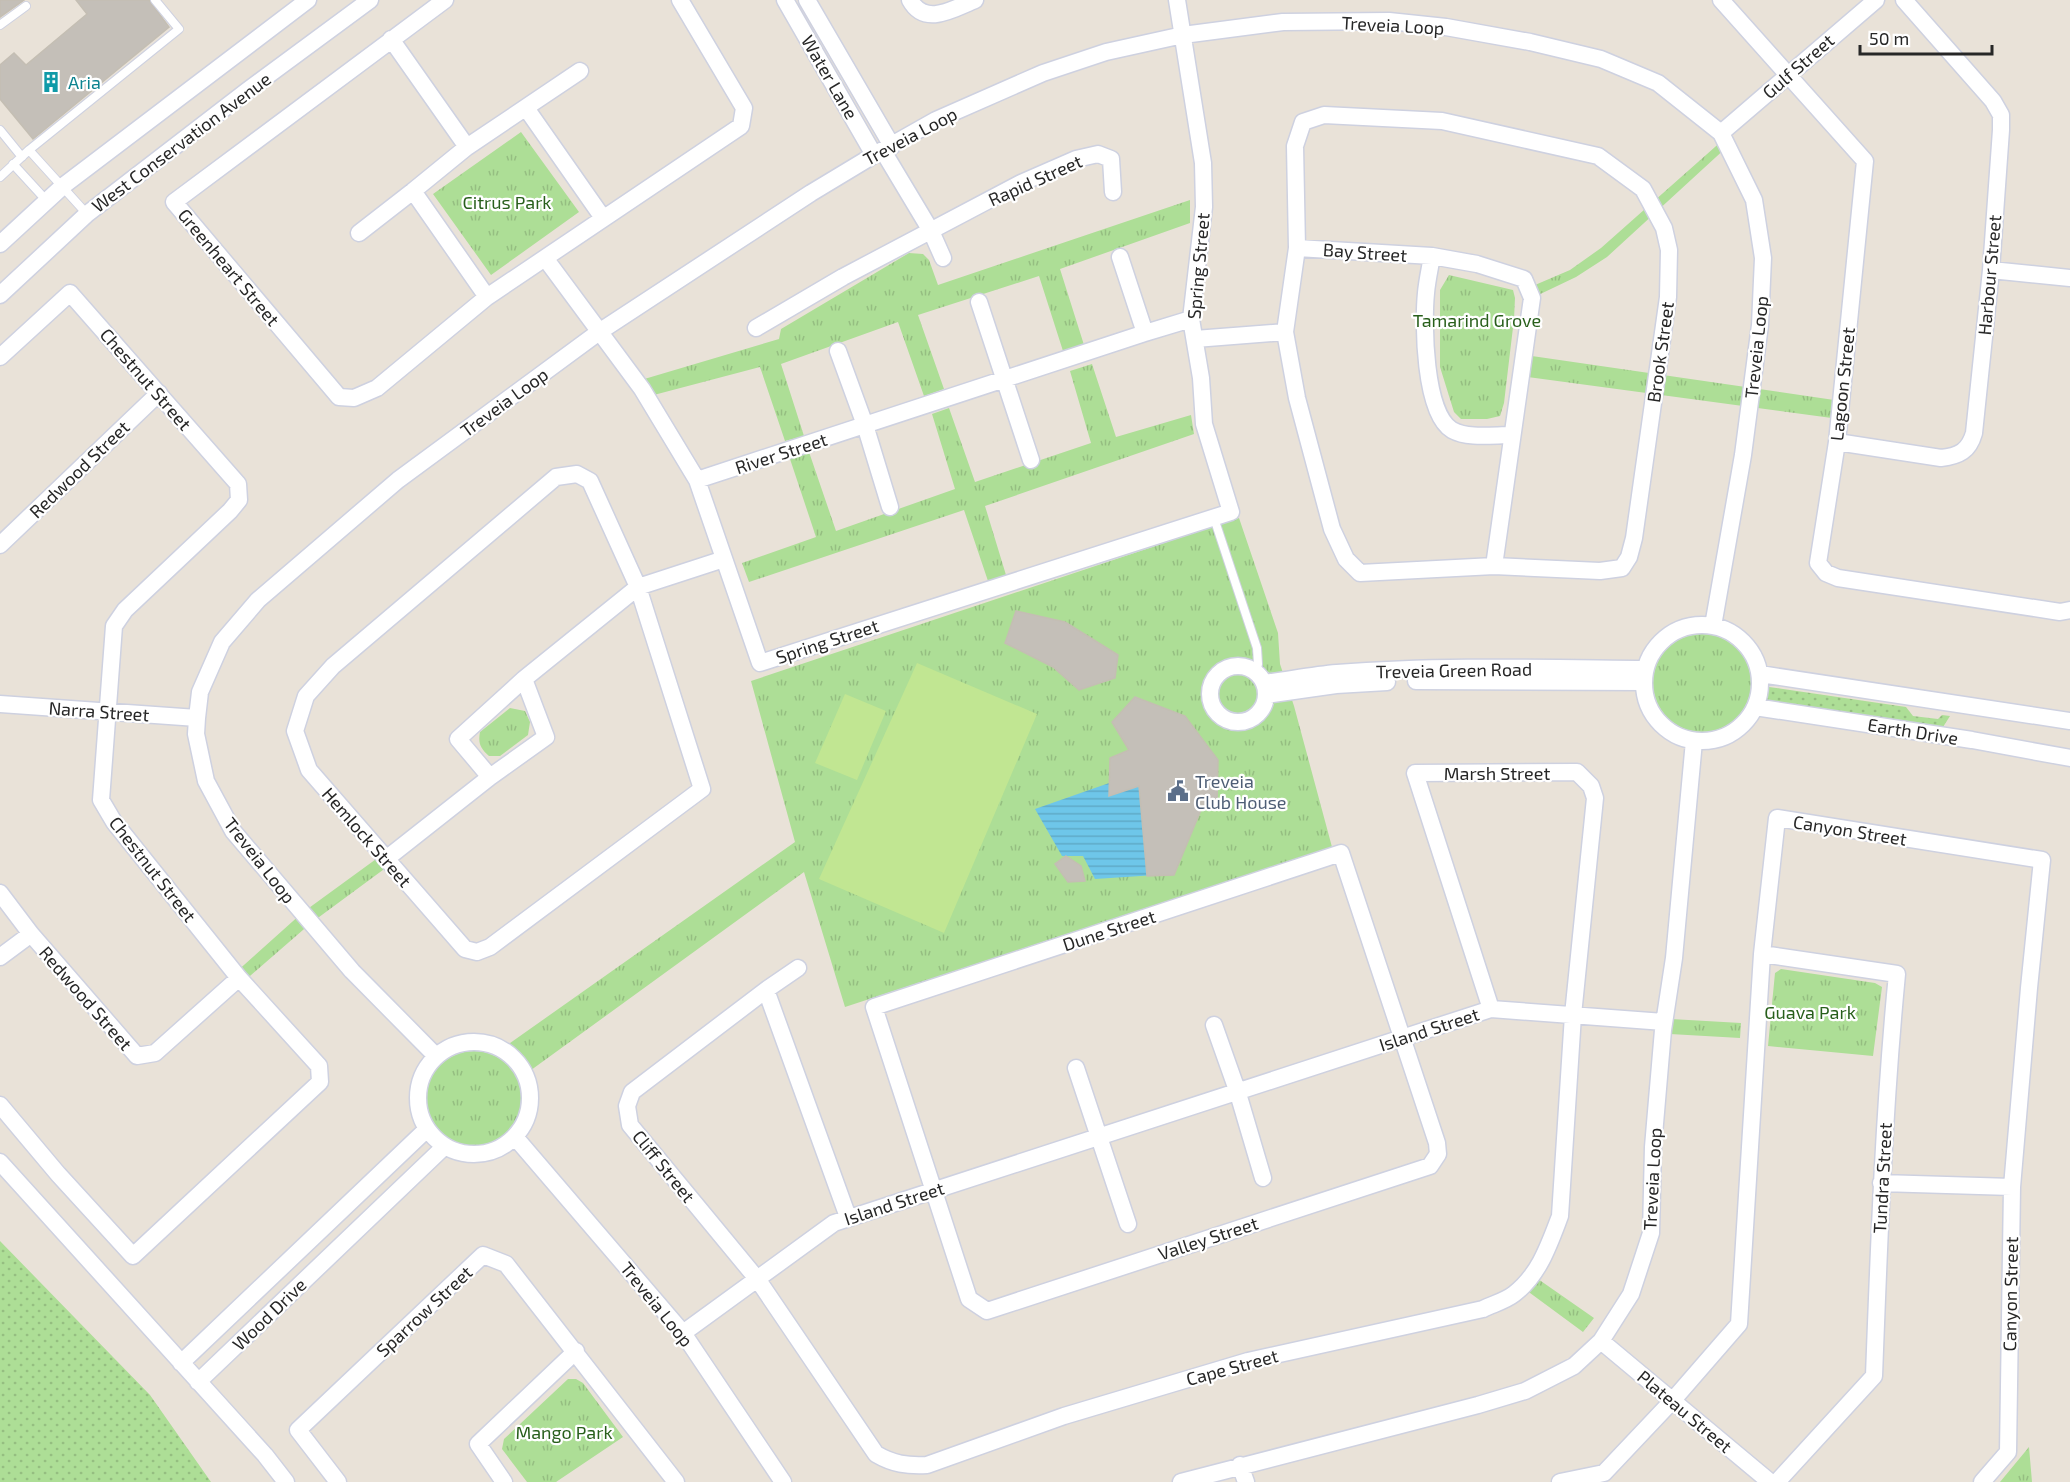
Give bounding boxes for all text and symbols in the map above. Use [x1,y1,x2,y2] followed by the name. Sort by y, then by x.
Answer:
[1341,11,1445,39] street label: Treveia Loop
[1860,18,1992,56] scale bar
[1869,27,1909,49] text: 50 m
[1758,29,1838,103] street label: Gulf Street
[797,31,863,123] street label: Water Lane
[87,67,275,217] street label: West Conservation Avenue
[39,70,63,94] building icon: Aria
[68,71,101,93] place label: Aria
[859,102,961,170] street label: Treveia Loop
[985,150,1085,210] street label: Rapid Street
[462,191,552,213] park label: Citrus Park
[174,204,285,330] street label: Greenheart Street
[1182,212,1214,320] street label: Spring Street
[1973,214,2005,336] street label: Harbour Street
[1322,238,1408,266] street label: Bay Street
[1740,295,1772,399] street label: Treveia Loop
[1642,300,1678,404] street label: Brook Street
[1413,309,1541,331] park label: Tamarind Grove
[96,323,196,435] street label: Chestnut Street
[1825,326,1859,442] street label: Lagoon Street
[456,363,552,441] street label: Treveia Loop
[24,416,134,522] street label: Redwood Street
[732,428,830,478] street label: River Street
[773,614,881,668] street label: Spring Street
[1376,658,1532,682] street label: Treveia Green Road
[48,697,150,726] street label: Narra Street
[1866,713,1960,749] street label: Earth Drive
[1444,762,1550,784] street label: Marsh Street
[1195,770,1286,813] place label: Treveia Club House
[1166,779,1190,803] public building icon: Treveia Club House
[318,783,416,891] street label: Hemlock Street
[1792,810,1909,850] street label: Canyon Street
[105,812,201,926] street label: Chestnut Street
[220,813,300,907] street label: Treveia Loop
[1060,905,1158,955] street label: Dune Street
[35,942,137,1055] street label: Redwood Street
[1764,1001,1856,1023] park label: Guava Park
[1376,1002,1482,1056] street label: Island Street
[1868,1122,1896,1234] street label: Tundra Street
[628,1125,700,1207] street label: Cliff Street
[1638,1127,1666,1231] street label: Treveia Loop
[841,1176,947,1230] street label: Island Street
[1155,1211,1261,1265] street label: Valley Street
[1998,1236,2022,1352] street label: Canyon Street
[616,1257,698,1351] street label: Treveia Loop
[371,1261,477,1361] street label: Sparrow Street
[227,1273,311,1355] street label: Wood Drive
[1184,1344,1281,1390] street label: Cape Street
[1633,1365,1737,1457] street label: Plateau Street
[515,1421,613,1443] park label: Mango Park

